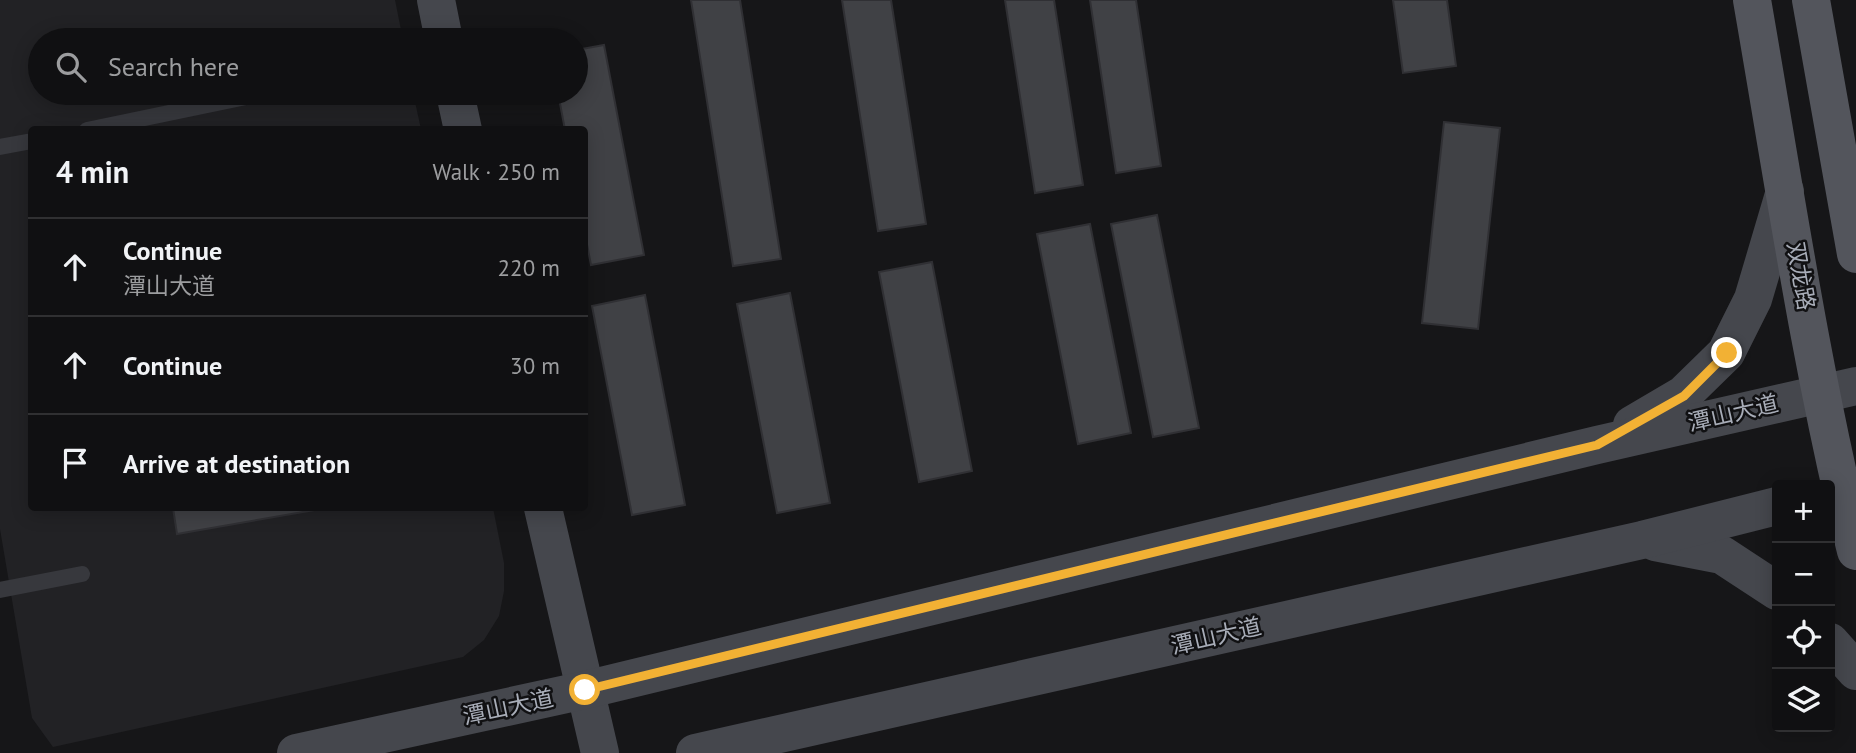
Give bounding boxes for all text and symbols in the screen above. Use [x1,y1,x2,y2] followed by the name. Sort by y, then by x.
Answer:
[28,28,588,105] search box
[52,48,90,86] icon: search
[108,50,239,83] text: Search here
[56,152,129,191] text: 4 min
[433,157,560,186] text: Walk · 250 m
[123,234,222,267] text: Continue
[1781,239,1822,312] street label: 双龙路
[56,248,94,286] icon: ahead
[498,253,560,282] text: 220 m
[123,271,215,300] text: 潭山大道
[1711,337,1742,368] route end
[56,346,94,384] icon: ahead
[123,349,222,382] text: Continue
[510,351,560,380] text: 30 m
[1685,388,1781,437] street label: 潭山大道
[56,444,94,482] icon: arrive
[123,447,350,480] text: Arrive at destination
[1772,480,1835,732] map controls
[1772,480,1835,543] button: +
[1772,543,1835,606] button: −
[1772,606,1835,669] button: locate
[1168,611,1264,660] street label: 潭山大道
[1772,669,1835,732] button: layers
[569,674,600,705] route start
[460,683,556,730] street label: 潭山大道

